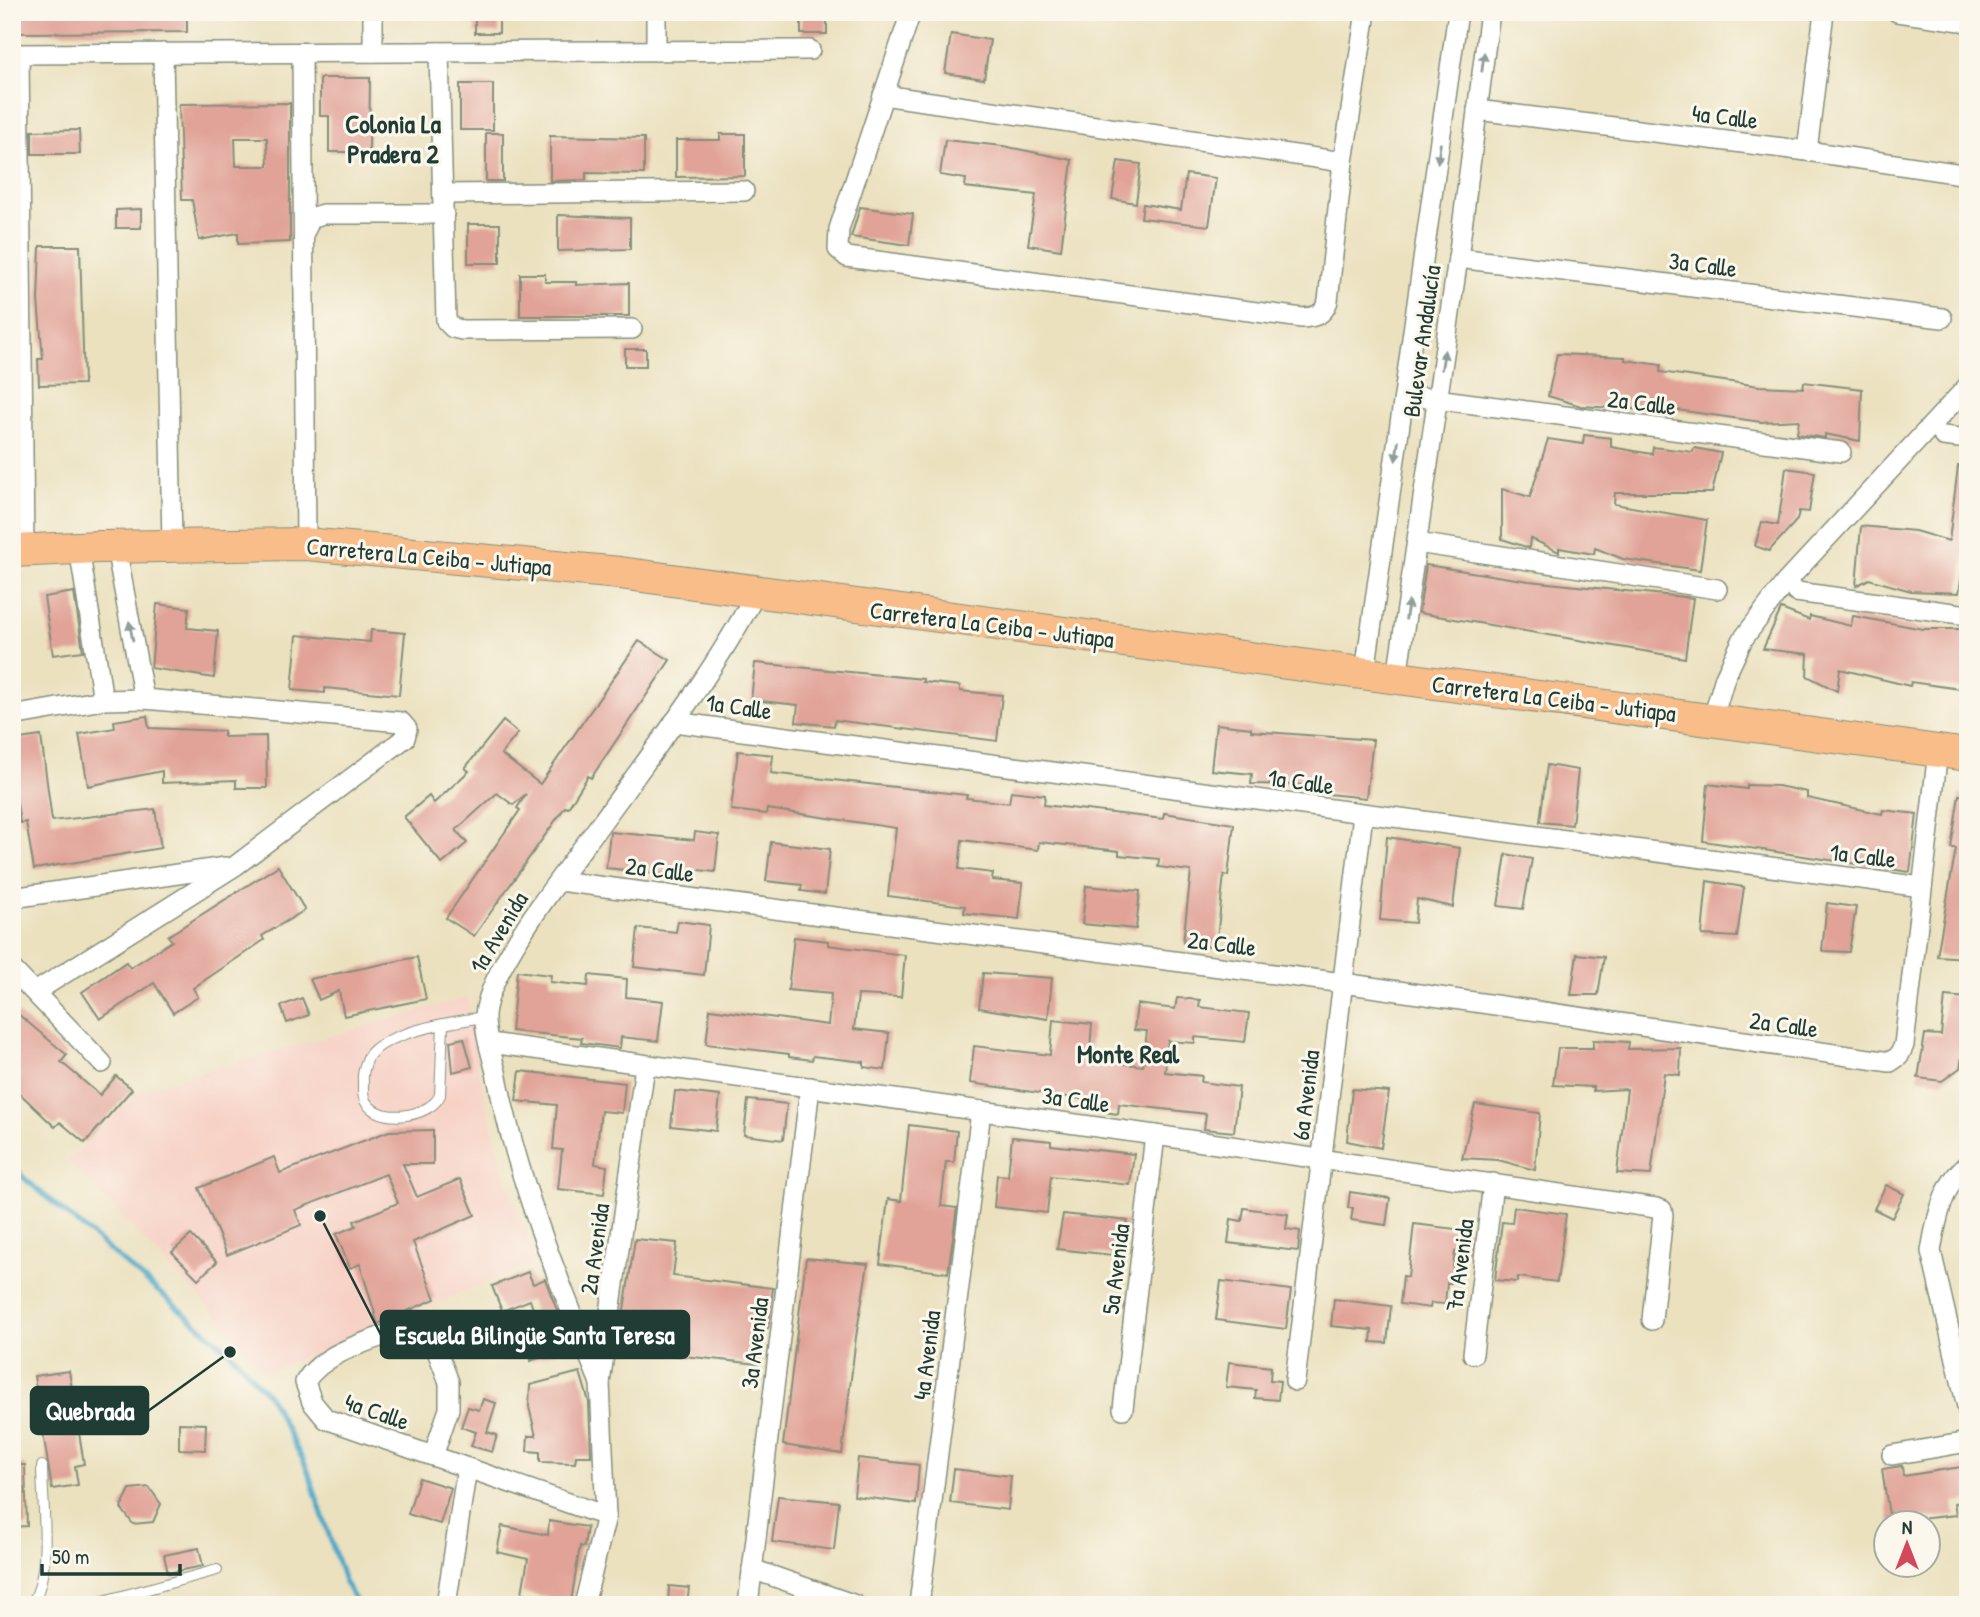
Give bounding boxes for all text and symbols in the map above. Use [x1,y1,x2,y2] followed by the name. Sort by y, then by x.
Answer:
[1478,51,1489,73] one-way arrow
[1690,96,1760,136] street label: 4a Calle
[345,106,442,171] district label: Colonia La Pradera 2
[1434,142,1445,164] one-way arrow
[1667,244,1739,284] street label: 3a Calle
[1395,263,1447,419] street label: Bulevar Andalucía
[1438,349,1449,371] one-way arrow
[1606,382,1678,422] street label: 2a Calle
[1392,440,1403,462] one-way arrow
[305,529,553,583] street label: Carretera La Ceiba - Jutiapa
[868,593,1116,655] street label: Carretera La Ceiba - Jutiapa
[1402,599,1413,621] one-way arrow
[126,620,137,642] one-way arrow
[1430,667,1678,729] street label: Carretera La Ceiba - Jutiapa
[704,686,774,727] street label: 1a Calle
[1266,761,1336,802] street label: 1a Calle
[1828,835,1898,875] street label: 1a Calle
[624,849,696,889] street label: 2a Calle
[461,885,535,979] street label: 1a Avenida
[1186,923,1258,963] street label: 2a Calle
[1748,1003,1821,1045] street label: 2a Calle
[1077,1036,1180,1071] district label: Monte Real
[1284,1048,1326,1142] street label: 6a Avenida
[1040,1078,1112,1120] street label: 3a Calle
[572,1201,616,1297] street label: 2a Avenida
[1437,1217,1481,1313] street label: 7a Avenida
[1094,1222,1136,1316] street label: 5a Avenida
[733,1296,775,1390] street label: 3a Avenida
[905,1308,947,1402] street label: 4a Avenida
[381,1311,689,1358] callout: Escuela Bilingüe Santa Teresa
[395,1317,675,1353] text: Escuela Bilingüe Santa Teresa
[340,1385,414,1437] street label: 4a Calle
[31,1387,148,1434] callout: Quebrada
[45,1393,135,1428] text: Quebrada
[1871,1508,1941,1578] north arrow
[1902,1514,1912,1540] text: N
[42,1533,180,1577] scale bar
[52,1542,89,1571] text: 50 m

